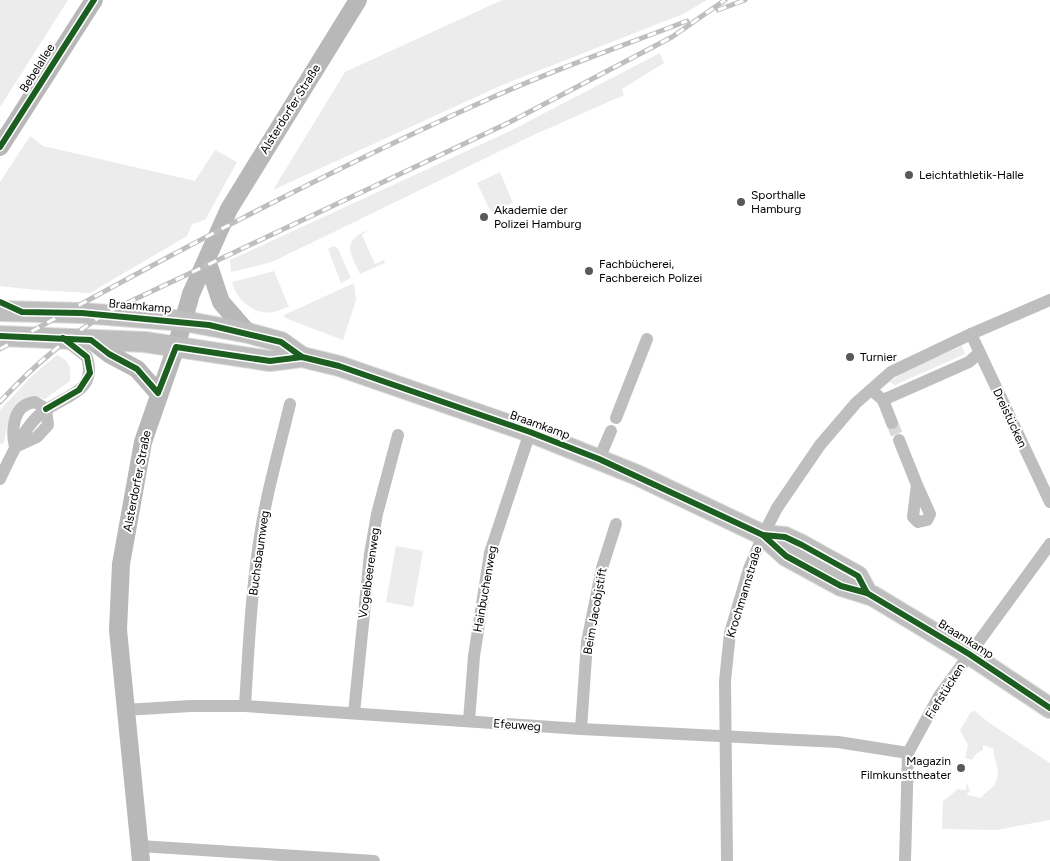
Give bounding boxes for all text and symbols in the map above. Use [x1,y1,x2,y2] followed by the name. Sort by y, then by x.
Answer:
[17,41,58,95] street label: Bebelallee
[257,61,323,156] street label: Alsterdorfer Straße
[919,168,1024,182] place label: Leichtathletik-Halle
[903,169,915,181] marker: Leichtathletik-Halle
[751,188,806,216] place label: Sporthalle Hamburg
[735,196,747,208] marker: Sporthalle Hamburg
[494,203,582,231] place label: Akademie der Polizei Hamburg
[478,211,490,223] marker: Akademie der Polizei Hamburg
[599,257,702,285] place label: Fachbücherei, Fachbereich Polizei
[583,265,595,277] marker: Fachbücherei, Fachbereich Polizei
[108,296,172,316] street label: Braamkamp
[860,350,897,364] place label: Turnier
[844,351,856,363] marker: Turnier
[990,386,1030,450] street label: Dreistücken
[508,408,572,442] street label: Braamkamp
[120,429,154,533] street label: Alsterdorfer Straße
[246,510,272,596] street label: Buchsbaumweg
[356,527,382,619] street label: Vogelbeerenweg
[723,544,765,639] street label: Krochmannstraße
[471,545,499,633] street label: Hainbuchenweg
[580,566,610,655] street label: Beim Jacobjstift
[936,616,996,662] street label: Braamkamp
[922,661,968,721] street label: Fiefstücken
[493,716,541,734] street label: Efeuweg
[860,754,951,782] place label: Magazin Filmkunsttheater
[955,762,967,774] marker: Magazin Filmkunsttheater

